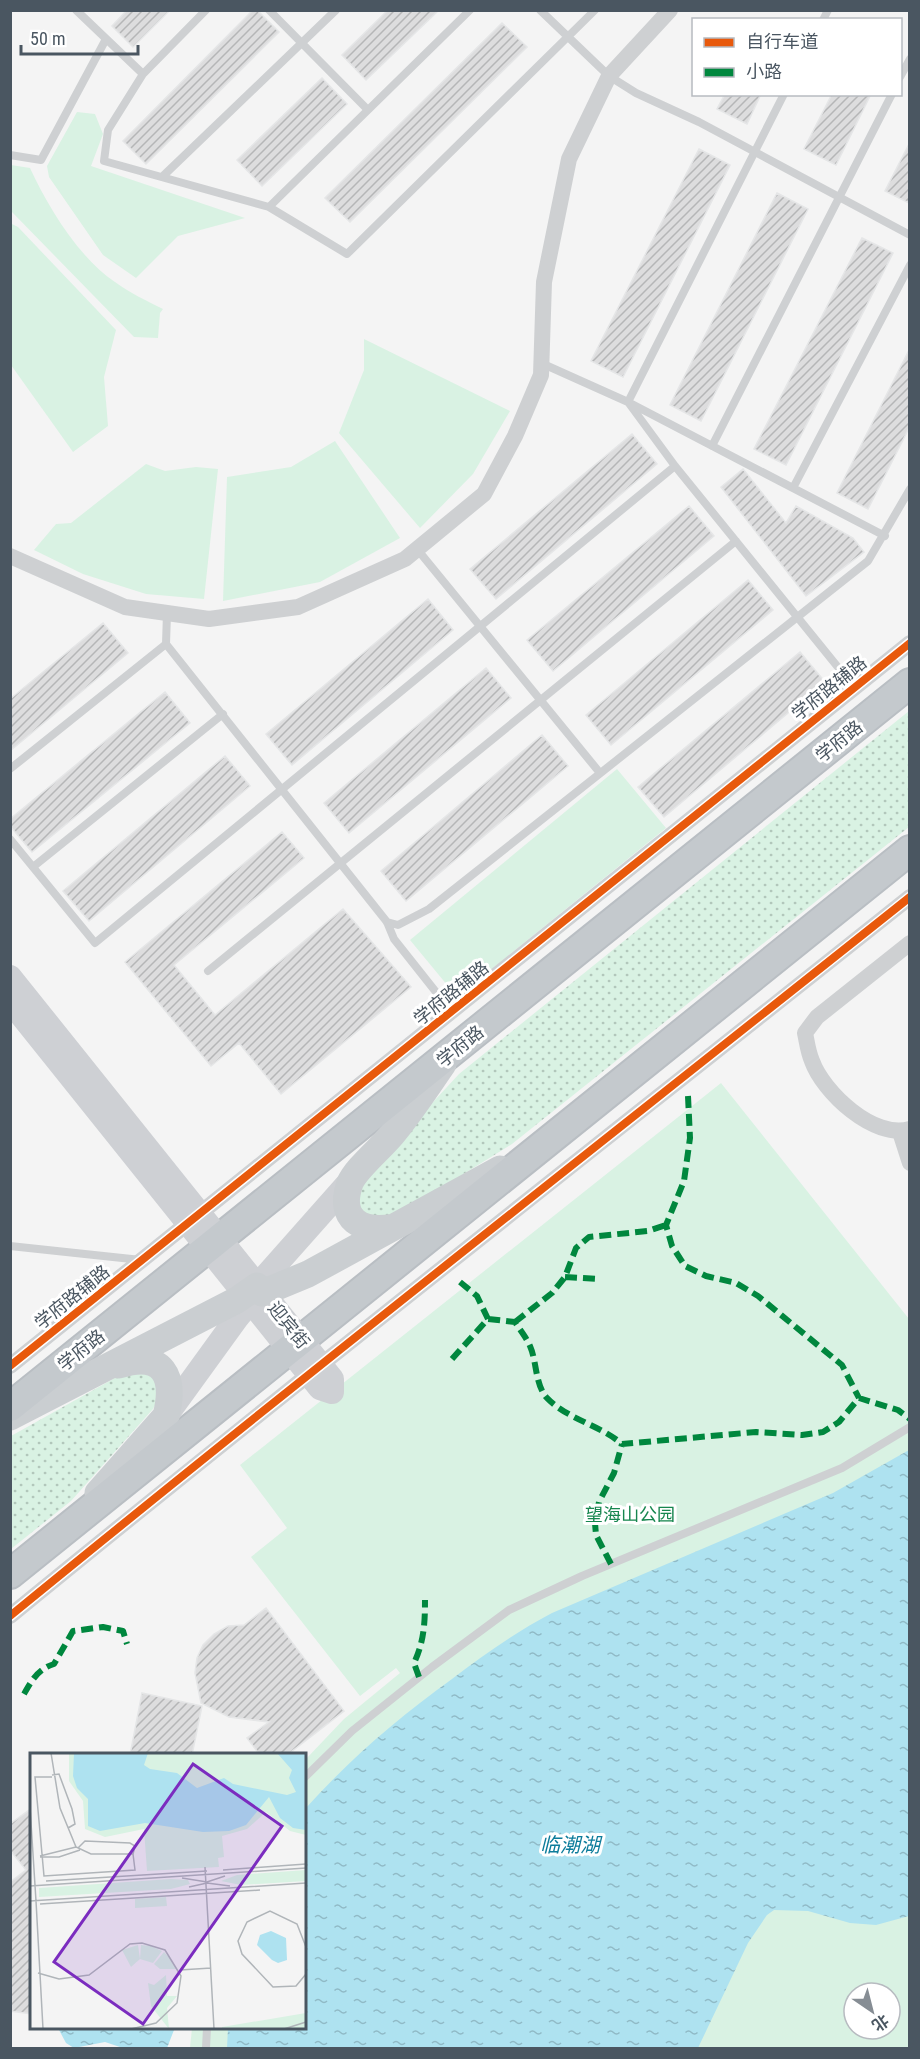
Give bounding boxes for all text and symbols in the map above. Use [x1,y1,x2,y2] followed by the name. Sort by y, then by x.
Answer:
[21,18,138,56] scale bar
[692,18,902,96] legend
[30,28,65,49] text: 50 m
[746,31,818,52] text: 自行车道
[746,61,782,82] text: 小路
[787,652,871,724] street label: 学府路辅路
[811,716,867,766] street label: 学府路
[409,957,493,1029] street label: 学府路辅路
[432,1021,488,1071] street label: 学府路
[30,1261,114,1333] street label: 学府路辅路
[264,1297,314,1353] street label: 迎宾街
[53,1325,109,1375] street label: 学府路
[585,1504,675,1525] park label: 望海山公园
[30,1753,306,2029] inset map
[540,1833,603,1857] water label: 临潮湖
[842,1981,902,2041] north arrow
[868,2011,892,2035] text: 北

